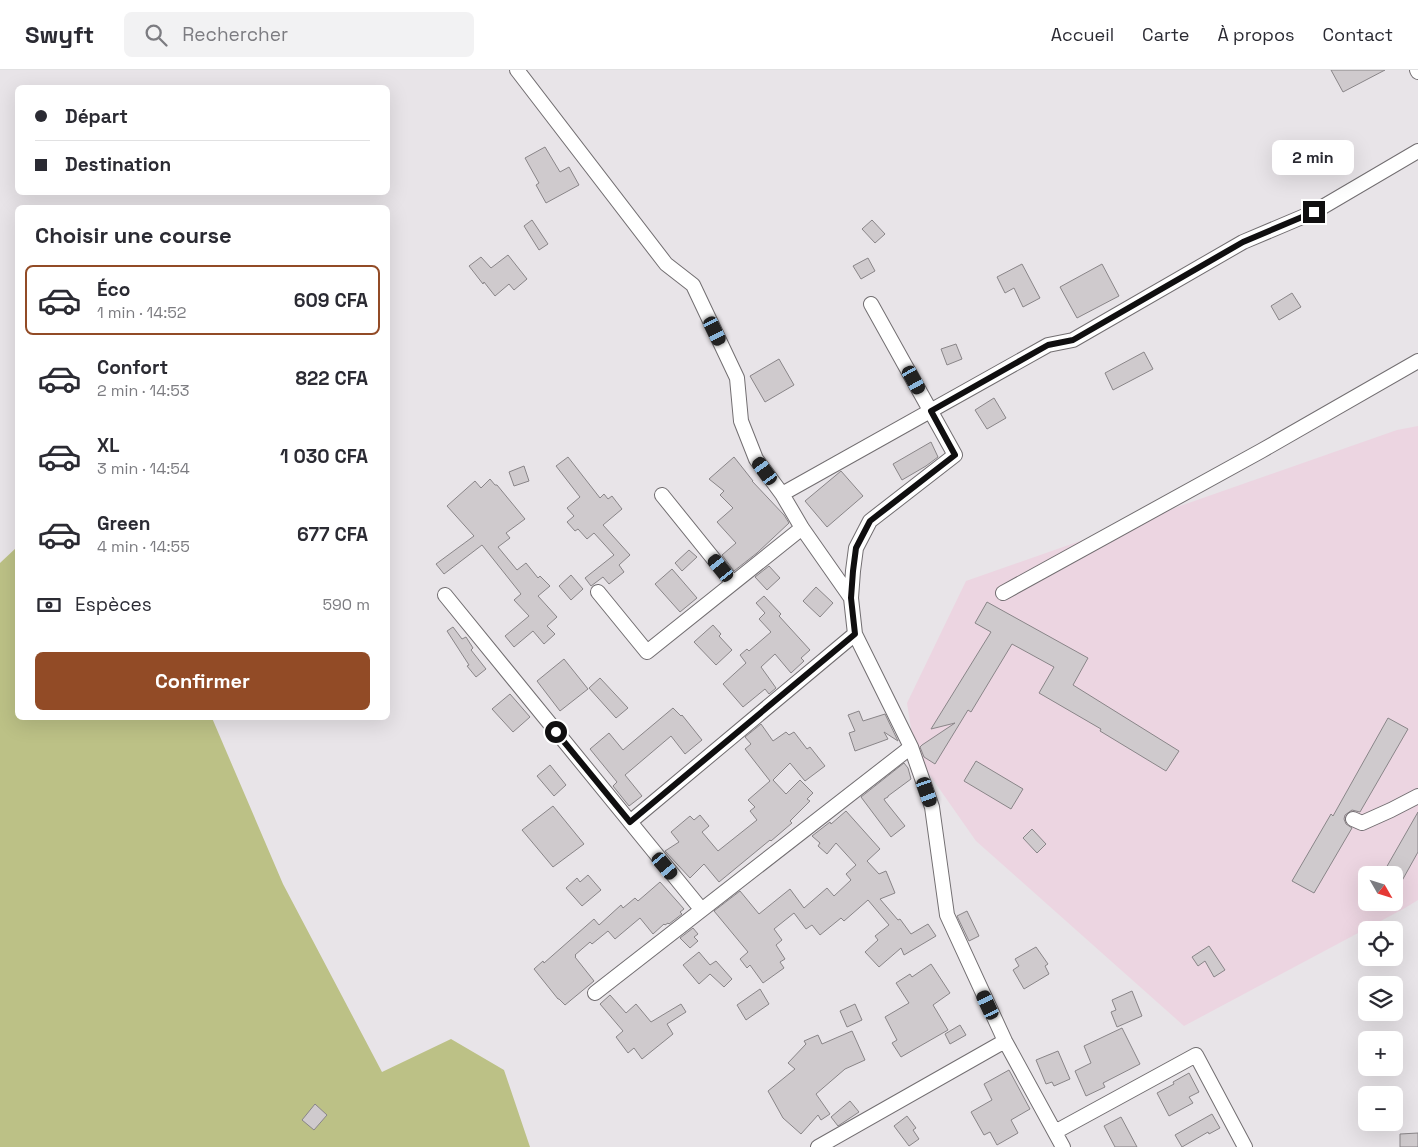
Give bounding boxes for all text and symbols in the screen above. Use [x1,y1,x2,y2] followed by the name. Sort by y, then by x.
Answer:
[124,12,474,57] search box
[25,19,94,50] text: Swyft
[142,21,170,49] icon: search
[182,22,288,47] text: Rechercher
[1051,23,1114,46] text: Accueil
[1142,23,1189,46] text: Carte
[1217,23,1295,46] text: À propos
[1323,23,1393,46] text: Contact
[65,104,128,129] text: Départ
[1273,140,1355,174] callout: 2 min
[1292,147,1334,168] text: 2 min
[65,152,171,177] text: Destination
[1303,201,1325,223] route end
[35,221,232,249] text: Choisir une course
[97,277,130,302] text: Éco
[37,278,82,323] icon: car
[294,288,368,313] text: 609 CFA
[97,302,186,323] text: 1 min · 14:52
[701,314,728,348] car
[97,355,168,380] text: Confort
[37,356,82,401] icon: car
[900,363,927,397] car
[296,366,368,391] text: 822 CFA
[97,380,189,401] text: 2 min · 14:53
[97,433,120,458] text: XL
[37,434,82,479] icon: car
[280,444,368,469] text: 1 030 CFA
[750,454,779,488] car
[97,458,190,479] text: 3 min · 14:54
[97,511,150,536] text: Green
[37,512,82,557] icon: car
[297,522,368,547] text: 677 CFA
[97,536,190,557] text: 4 min · 14:55
[705,552,736,584] car
[35,591,63,619] icon: cash
[75,592,152,617] text: Espèces
[322,594,370,615] text: 590 m
[35,652,370,710] button: Confirmer
[545,721,567,743] route start
[915,775,938,809] car
[649,850,680,882] car
[1358,866,1402,911] north arrow
[1358,866,1403,1131] map controls
[1358,921,1403,966] button: locate
[1358,976,1403,1021] button: layers
[974,988,1001,1022] car
[1358,1031,1403,1076] button: +
[1358,1086,1403,1131] button: −

